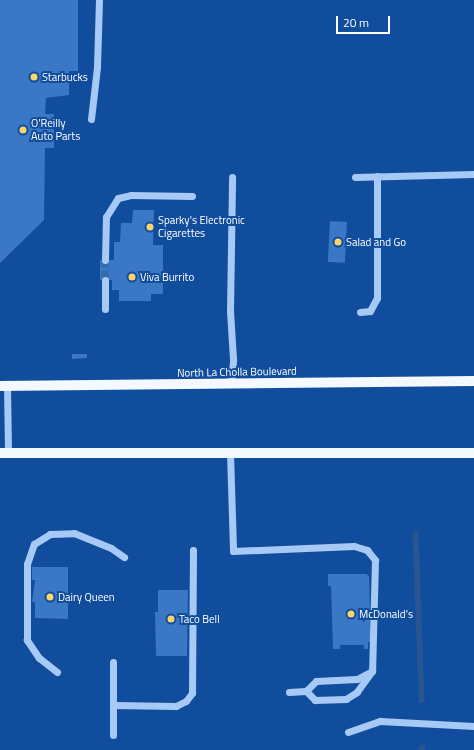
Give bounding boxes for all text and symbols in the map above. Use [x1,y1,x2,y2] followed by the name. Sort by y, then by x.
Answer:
[338,8,392,34] scale bar
[343,13,369,32] text: 20 m
[42,70,88,84] place label: Starbucks
[29,72,39,82] marker: Starbucks
[31,117,80,143] place label: O'Reilly Auto Parts
[18,125,28,135] marker: O'Reilly Auto Parts
[158,214,245,240] place label: Sparky's Electronic Cigarettes
[145,222,155,232] marker: Sparky's Electronic Cigarettes
[346,235,406,249] place label: Salad and Go
[333,237,343,247] marker: Salad and Go
[140,270,194,284] place label: Viva Burrito
[127,272,137,282] marker: Viva Burrito
[177,364,297,380] street label: North La Cholla Boulevard
[58,590,115,604] place label: Dairy Queen
[45,592,55,602] marker: Dairy Queen
[359,607,413,621] place label: McDonald's
[346,609,356,619] marker: McDonald's
[179,612,220,626] place label: Taco Bell
[166,614,176,624] marker: Taco Bell

